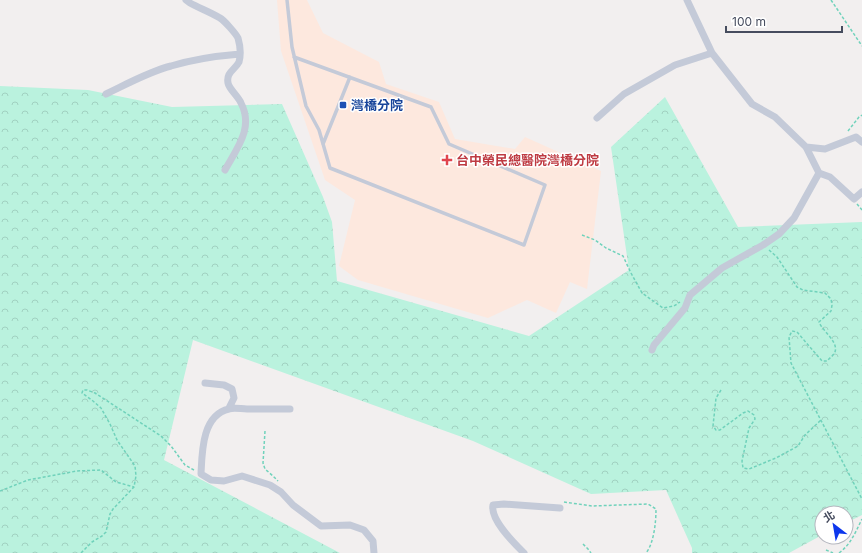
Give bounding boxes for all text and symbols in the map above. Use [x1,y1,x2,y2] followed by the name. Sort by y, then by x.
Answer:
[726,8,842,34] scale bar
[732,14,766,29] text: 100 m
[351,97,403,113] place label: 灣橋分院
[338,100,348,110] marker: 灣橋分院
[456,152,599,168] place label: 台中榮民總醫院灣橋分院
[441,154,453,166] marker: 台中榮民總醫院灣橋分院
[814,505,854,545] north arrow
[821,508,837,525] text: 北

